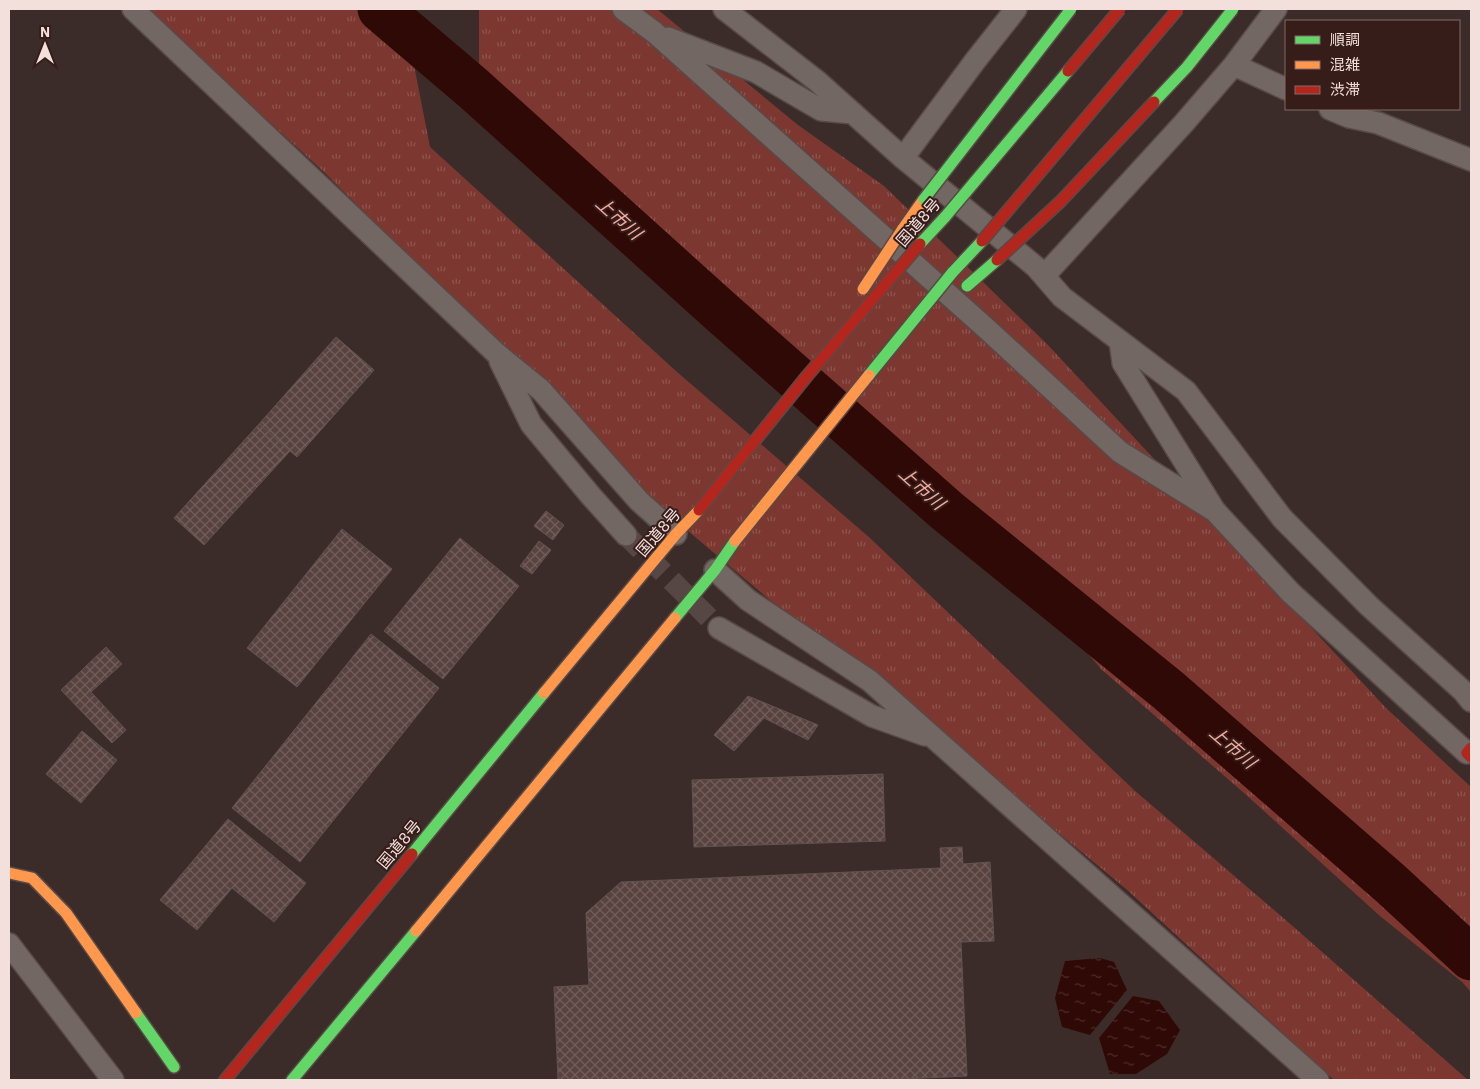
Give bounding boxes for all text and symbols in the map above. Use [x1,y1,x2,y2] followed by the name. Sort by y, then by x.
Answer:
[20,20,70,70] north arrow
[1285,20,1460,110] legend
[40,23,50,41] text: N
[1330,30,1360,49] text: 順調
[1330,55,1360,74] text: 混雑
[1330,80,1360,99] text: 渋滞
[591,191,648,246] water label: 上市川
[892,194,944,250] street label: 国道8号
[894,461,951,516] water label: 上市川
[632,504,684,560] street label: 国道8号
[1205,721,1262,775] water label: 上市川
[373,816,425,872] street label: 国道8号

